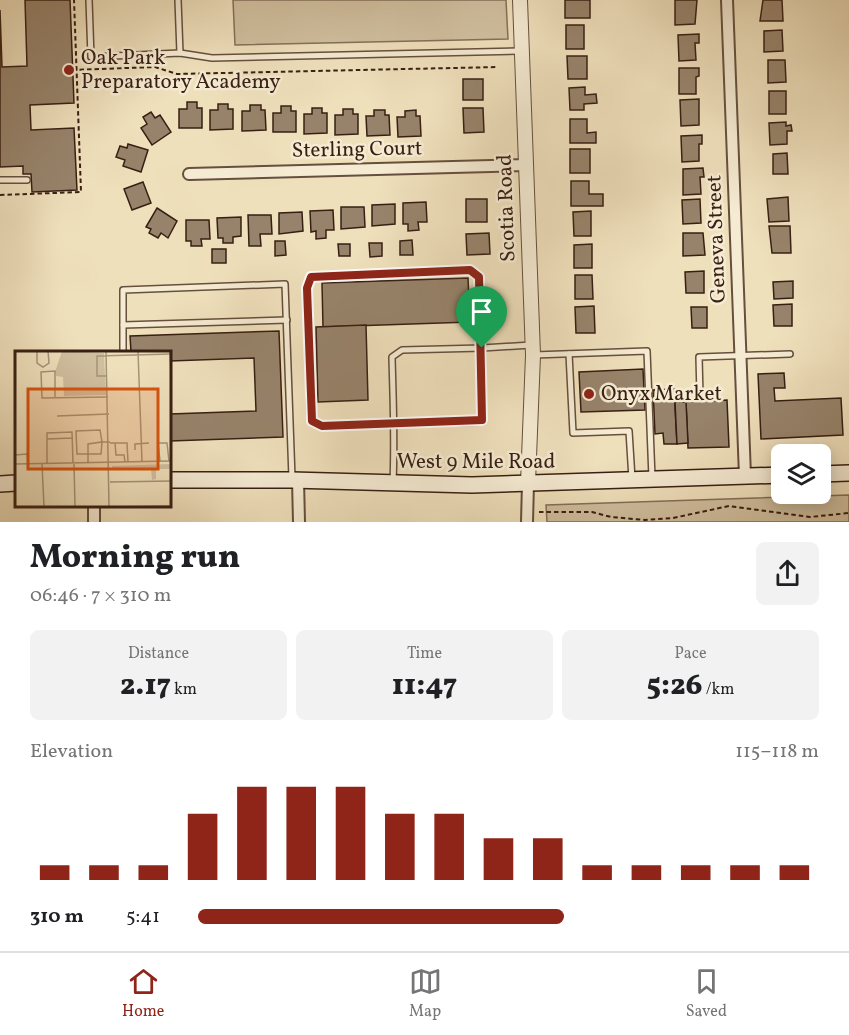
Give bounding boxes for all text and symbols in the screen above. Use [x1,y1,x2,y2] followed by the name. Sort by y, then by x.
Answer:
[81,44,281,97] place label: Oak Park Preparatory Academy
[62,63,76,77] marker: Oak Park Preparatory Academy
[292,134,422,166] street label: Sterling Court
[491,154,523,262] street label: Scotia Road
[700,174,734,304] street label: Geneva Street
[456,286,507,348] pin
[465,295,498,328] icon: arrive
[15,351,171,507] inset map
[601,380,722,409] place label: Onyx Market
[582,387,596,401] marker: Onyx Market
[771,444,831,504] map controls
[771,444,831,504] button: layers
[397,448,555,477] street label: West 9 Mile Road
[30,536,240,582] text: Morning run
[756,542,819,605] button: share
[30,582,171,610] text: 06:46 · 7 × 310 m
[128,643,189,665] text: Distance
[407,643,442,665] text: Time
[674,643,707,665] text: Pace
[120,665,171,707] text: 2.17
[392,665,457,707] text: 11:47
[647,665,703,707] text: 5:26
[171,679,197,701] text: km
[703,679,734,701] text: /km
[30,738,113,766] text: Elevation
[735,738,819,766] text: 115–118 m
[30,903,84,931] text: 310 m
[126,903,160,931] text: 5:41
[122,965,164,1023] tab: Home
[409,965,442,1023] tab: Map
[686,965,727,1023] tab: Saved

